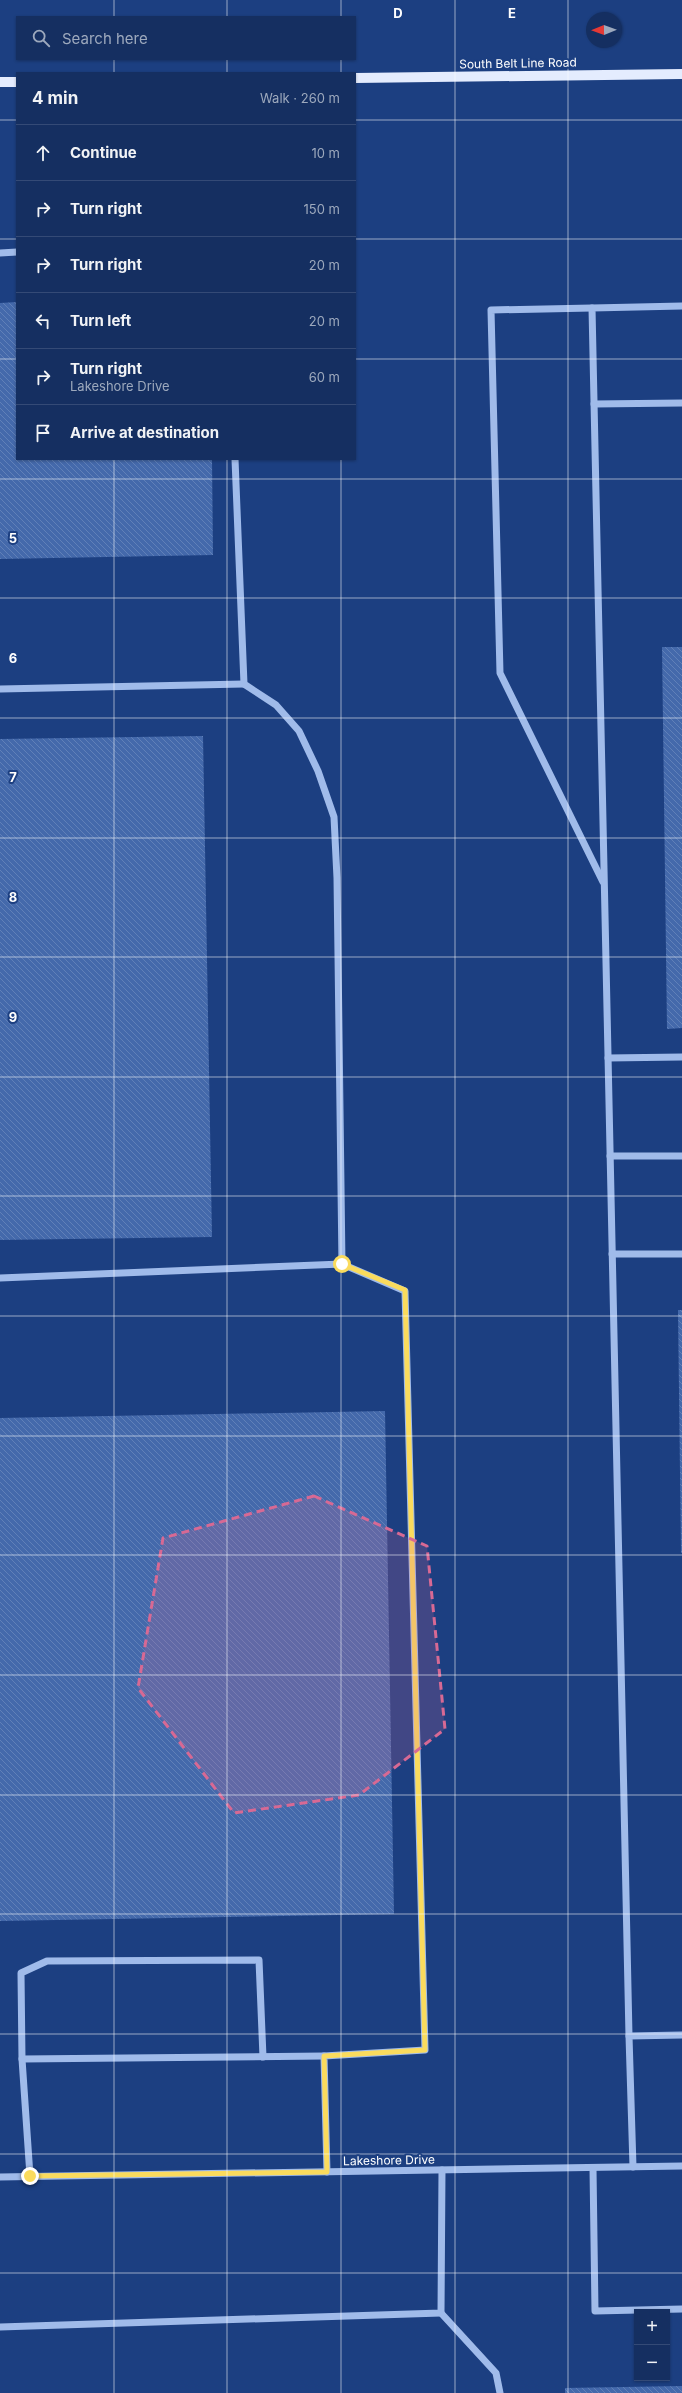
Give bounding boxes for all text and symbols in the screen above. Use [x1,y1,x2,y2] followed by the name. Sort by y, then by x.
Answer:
[393,5,403,21] text: D
[508,5,516,21] text: E
[586,12,622,48] north arrow
[16,16,356,60] search box
[30,27,52,49] icon: search
[62,29,148,48] text: Search here
[459,54,577,72] street label: South Belt Line Road
[32,88,78,108] text: 4 min
[260,90,340,106] text: Walk · 260 m
[32,142,54,164] icon: ahead
[70,143,137,162] text: Continue
[311,145,340,161] text: 10 m
[32,198,54,220] icon: right
[70,199,142,218] text: Turn right
[304,201,340,217] text: 150 m
[32,254,54,276] icon: right
[70,255,142,274] text: Turn right
[309,257,340,273] text: 20 m
[32,310,54,332] icon: left
[70,311,131,330] text: Turn left
[309,313,340,329] text: 20 m
[70,359,142,378] text: Turn right
[32,366,54,388] icon: right
[309,369,340,385] text: 60 m
[70,378,170,394] text: Lakeshore Drive
[32,422,54,444] icon: arrive
[70,423,219,442] text: Arrive at destination
[9,530,17,546] text: 5
[9,650,17,666] text: 6
[9,769,17,785] text: 7
[9,889,17,905] text: 8
[9,1009,17,1025] text: 9
[333,1255,351,1273] route start
[343,2152,435,2168] street label: Lakeshore Drive
[21,2167,39,2185] route end
[634,2309,670,2381] map controls
[634,2309,670,2345] button: +
[634,2345,670,2381] button: −

